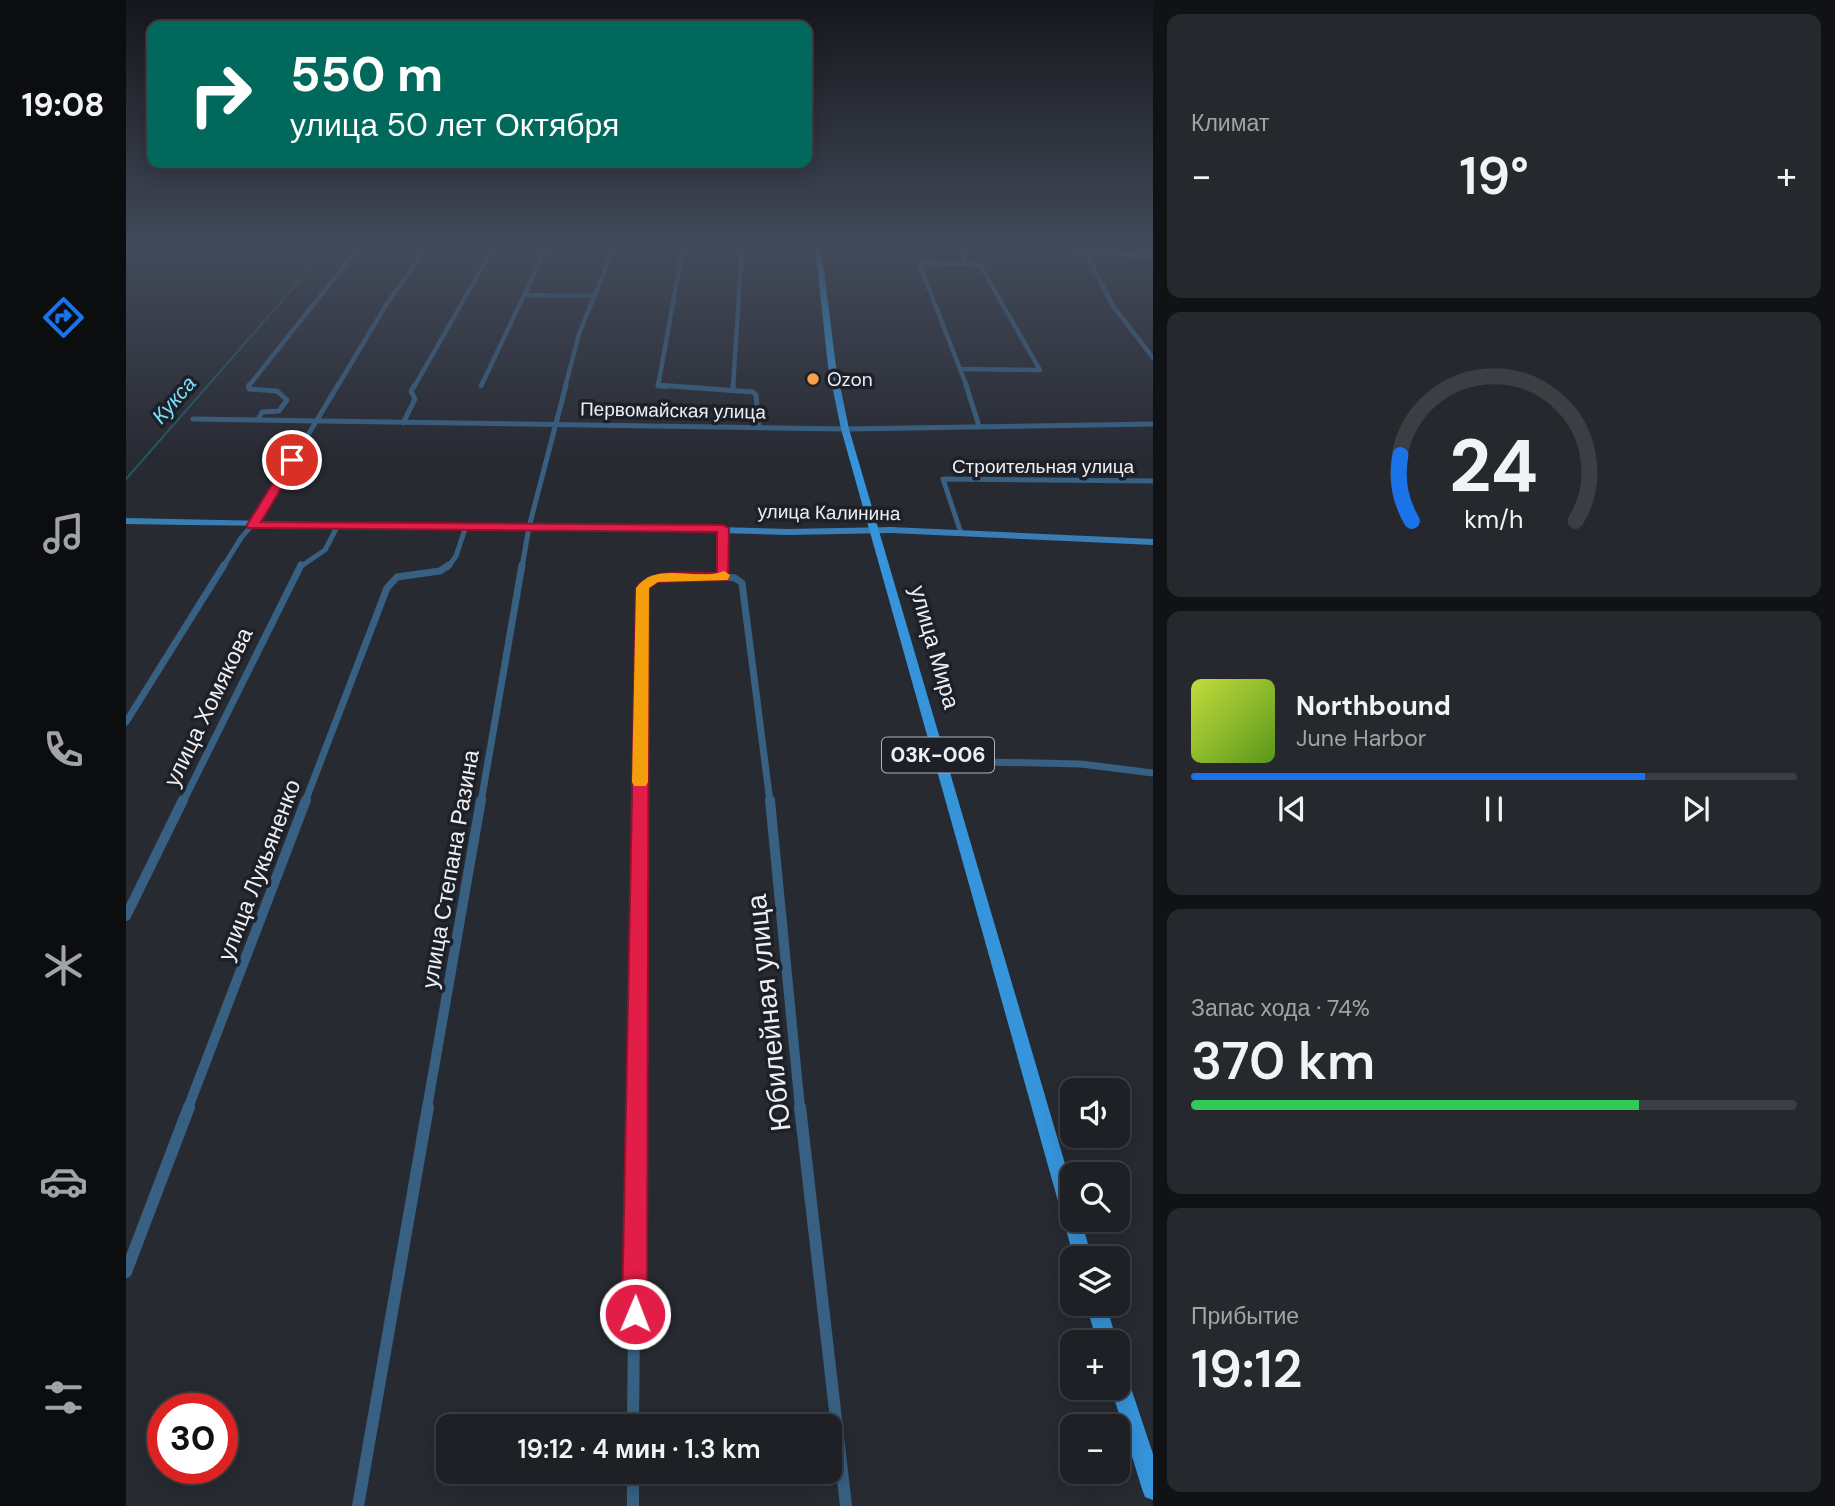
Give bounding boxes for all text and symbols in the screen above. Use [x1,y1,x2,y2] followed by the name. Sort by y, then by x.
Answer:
[290,42,443,106] text: 550 m
[175,49,266,140] icon: right
[22,84,104,126] text: 19:08
[290,104,619,146] text: улица 50 лет Октября
[1191,108,1269,138] text: Климат
[1459,142,1529,210] text: 19°
[1191,151,1212,201] text: −
[1776,151,1797,201] text: +
[39,293,88,342] icon: directions
[827,367,873,392] place label: Ozon
[146,370,202,430] water label: Кукса
[805,371,821,387] marker: Ozon
[580,396,767,425] street label: Первомайская улица
[1450,419,1538,514] text: 24
[262,430,322,490] pin
[273,441,311,479] icon: arrive
[952,454,1135,479] street label: Строительная улица
[757,499,901,526] street label: улица Калинина
[1464,502,1524,535] text: km/h
[39,509,88,558] icon: music
[903,582,967,712] street label: улица Мира
[157,622,260,791] street label: улица Хомякова
[1296,689,1451,723] text: Northbound
[1296,723,1426,753] text: June Harbor
[39,725,88,774] icon: phone
[882,738,994,772] road number: 03К-006
[414,747,486,991] street label: улица Степана Разина
[211,775,307,965] street label: улица Лукьяненко
[1273,790,1311,828] icon: previous
[1475,790,1513,828] icon: pause
[1677,790,1715,828] icon: next
[738,892,799,1133] street label: Юбилейная улица
[39,941,88,990] icon: climate
[1191,993,1370,1023] text: Запас хода · 74%
[1191,1027,1375,1095] text: 370 km
[1060,1078,1130,1484] map controls
[1060,1078,1130,1148] button: sound
[39,1157,88,1206] icon: car
[1060,1162,1130,1232] button: search
[1060,1246,1130,1316] button: layers
[598,1277,672,1351] position arrow
[1191,1301,1299,1331] text: Прибытие
[1060,1330,1130,1400] button: +
[1191,1335,1303,1403] text: 19:12
[39,1373,88,1422] icon: filters
[147,1393,238,1484] speed limit sign: 30
[1060,1414,1130,1484] button: −
[518,1432,760,1466] text: 19:12 · 4 мин · 1.3 km

